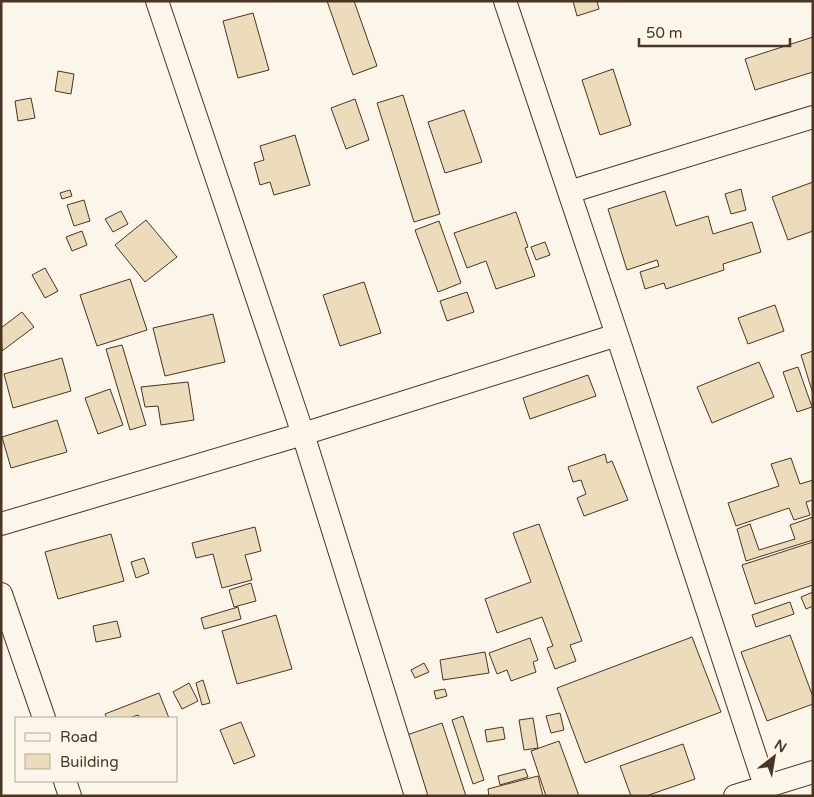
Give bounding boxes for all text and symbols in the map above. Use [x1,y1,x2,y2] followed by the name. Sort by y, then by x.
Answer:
[639,15,790,47] scale bar
[646,24,683,42] text: 50 m
[15,717,178,782] legend
[60,728,98,746] text: Road
[749,732,799,782] north arrow
[771,736,790,756] text: N
[60,753,119,771] text: Building

